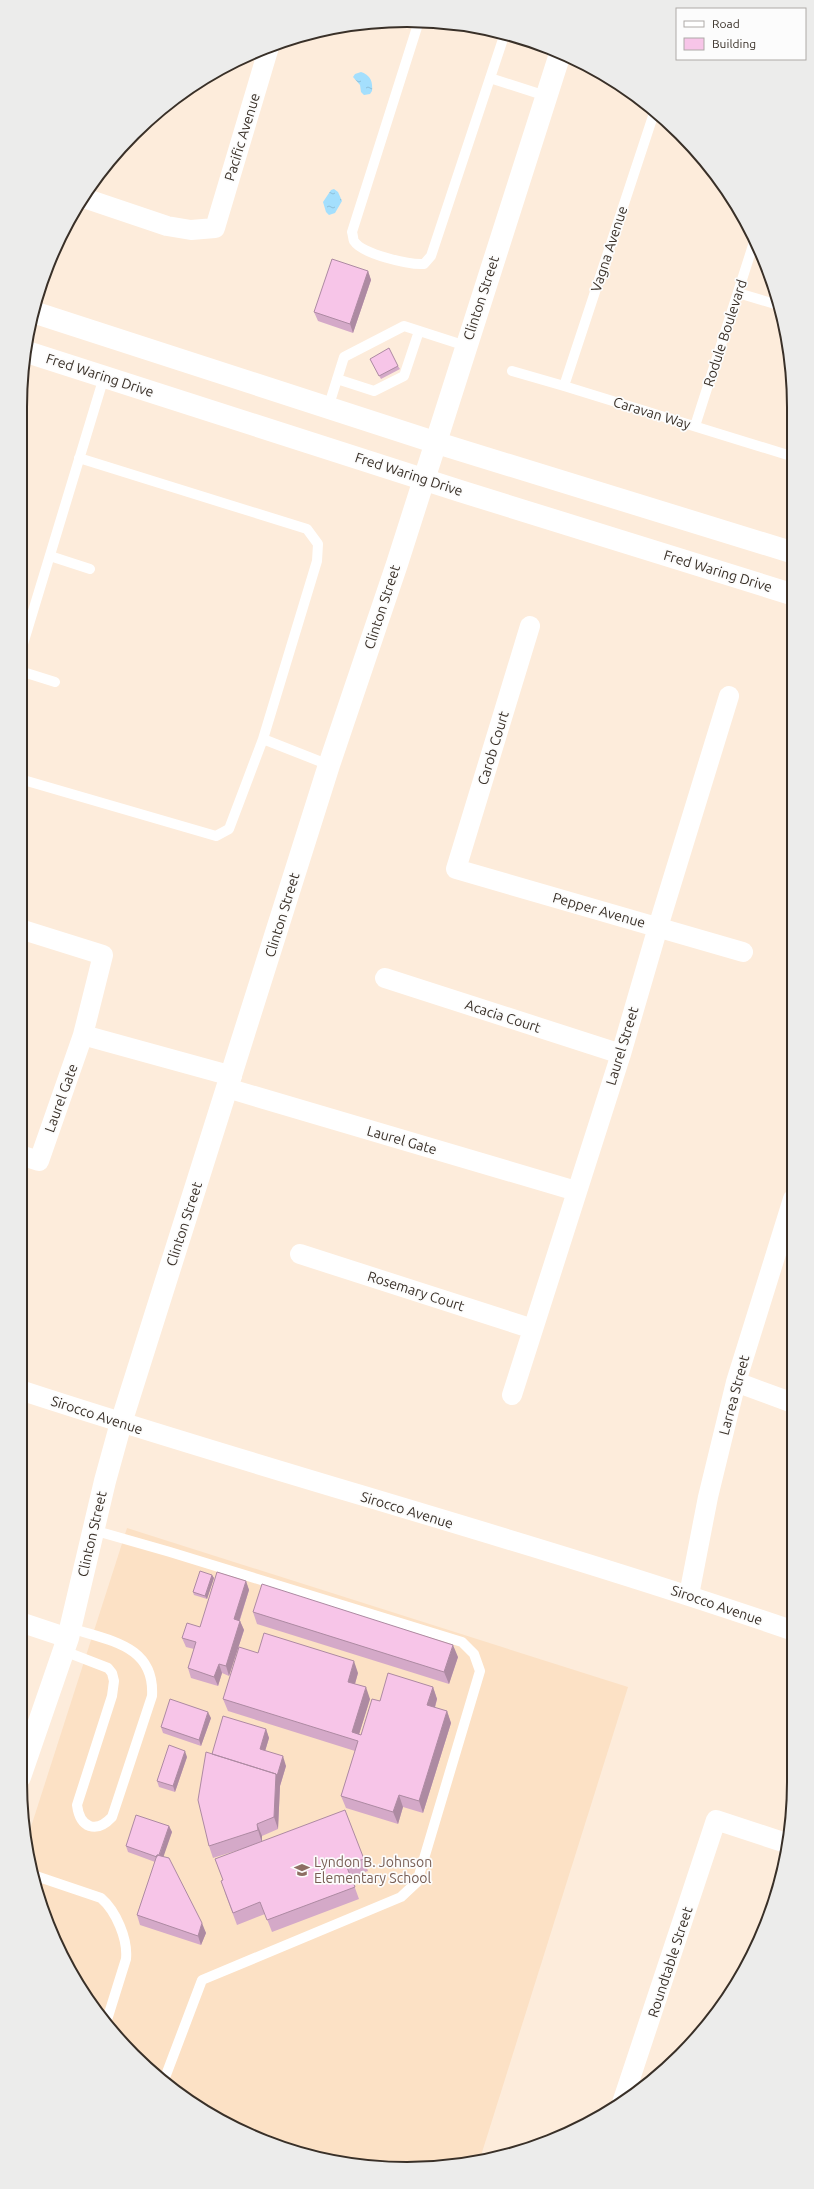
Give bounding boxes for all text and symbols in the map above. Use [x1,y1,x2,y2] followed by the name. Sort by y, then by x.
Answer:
[676,8,806,60] legend
[712,17,740,30] text: Road
[712,37,756,50] text: Building
[221,91,263,183] street label: Pacific Avenue
[588,204,630,294] street label: Vagna Avenue
[460,253,502,342] street label: Clinton Street
[700,277,750,389] street label: Rodule Boulevard
[44,350,156,400] street label: Fred Waring Drive
[611,394,693,432] street label: Caravan Way
[353,449,465,499] street label: Fred Waring Drive
[662,547,774,595] street label: Fred Waring Drive
[361,562,403,651] street label: Clinton Street
[474,709,512,787] street label: Carob Court
[262,870,303,959] street label: Clinton Street
[551,889,647,931] street label: Pepper Avenue
[463,996,543,1036] street label: Acacia Court
[602,1004,642,1087] street label: Laurel Street
[41,1061,81,1135] street label: Laurel Gate
[365,1122,439,1158] street label: Laurel Gate
[163,1179,205,1268] street label: Clinton Street
[365,1268,467,1314] street label: Rosemary Court
[716,1353,752,1437] street label: Larrea Street
[49,1393,145,1437] street label: Sirocco Avenue
[359,1488,455,1532] street label: Sirocco Avenue
[74,1489,110,1578] street label: Clinton Street
[669,1582,765,1628] street label: Sirocco Avenue
[314,1854,432,1886] place label: Lyndon B. Johnson Elementary School
[293,1861,311,1879] school or university icon: Lyndon B. Johnson Elementary School
[645,1904,696,2019] street label: Roundtable Street

